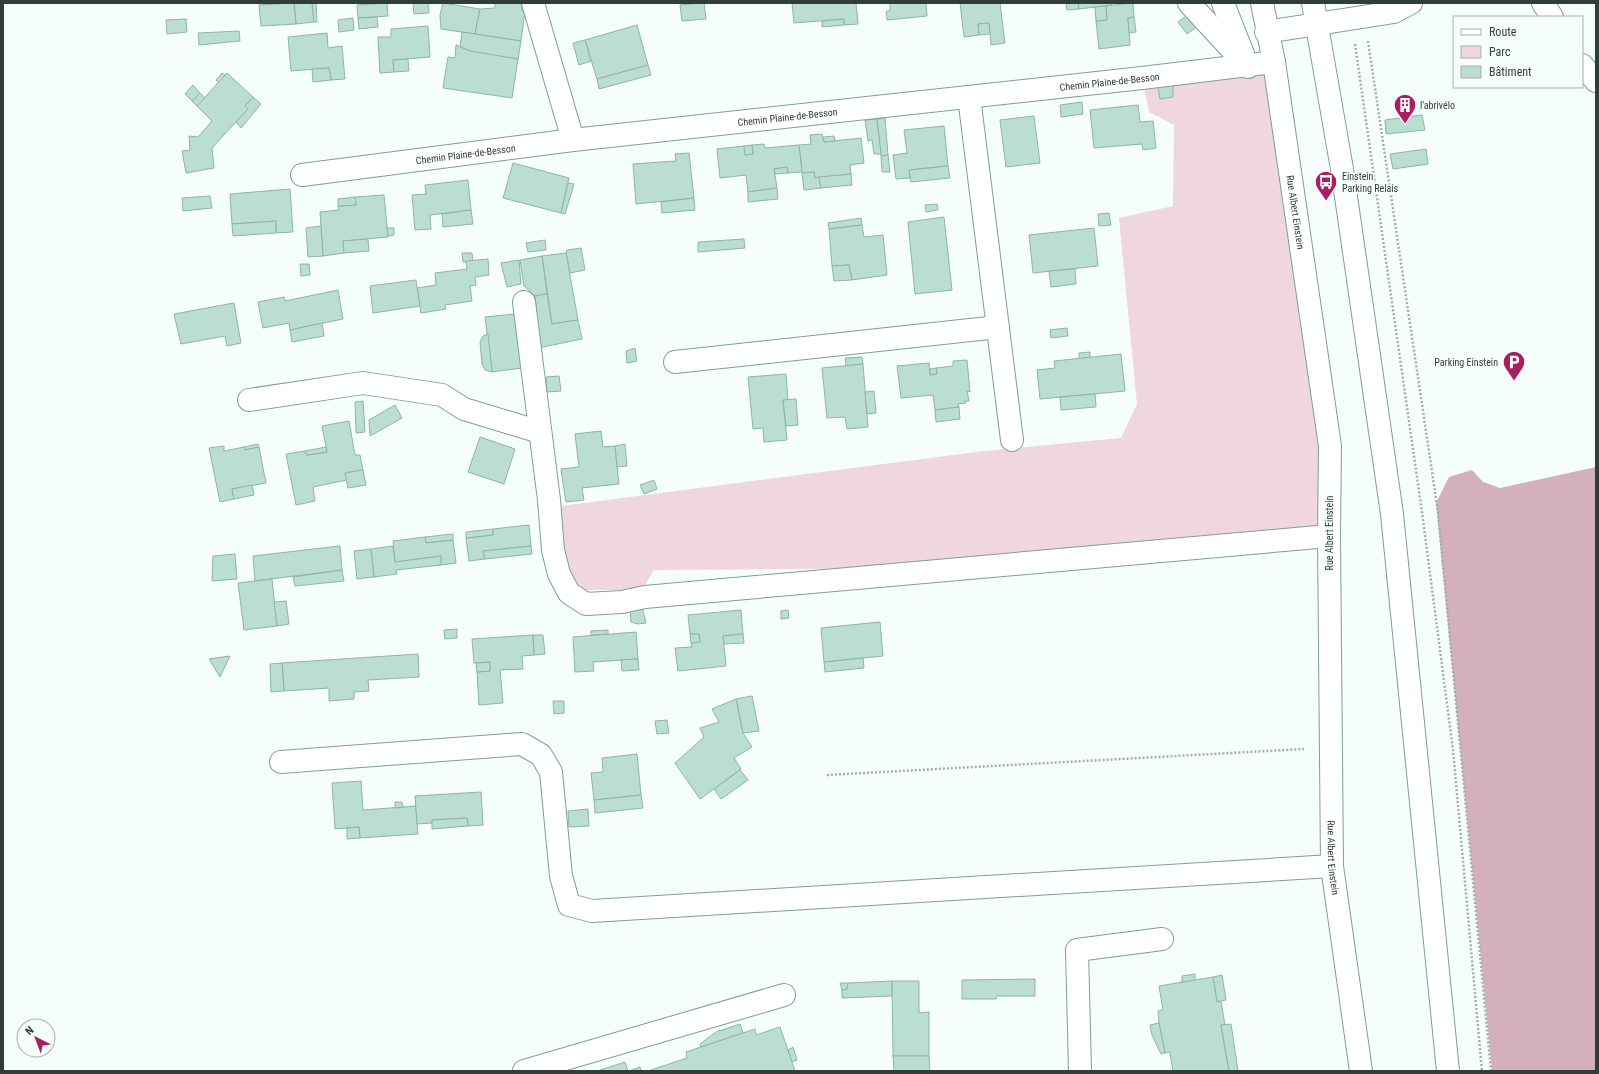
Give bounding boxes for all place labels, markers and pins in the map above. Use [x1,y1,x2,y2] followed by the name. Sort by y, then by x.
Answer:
[1392,92,1418,125] building icon: l'abrivélo
[1420,100,1455,111] place label: l'abrivélo
[1313,169,1339,202] bus stop icon: Einstein Parking Relais
[1342,171,1399,194] place label: Einstein Parking Relais
[1501,349,1527,382] parking icon: Parking Einstein
[1434,357,1498,368] place label: Parking Einstein

